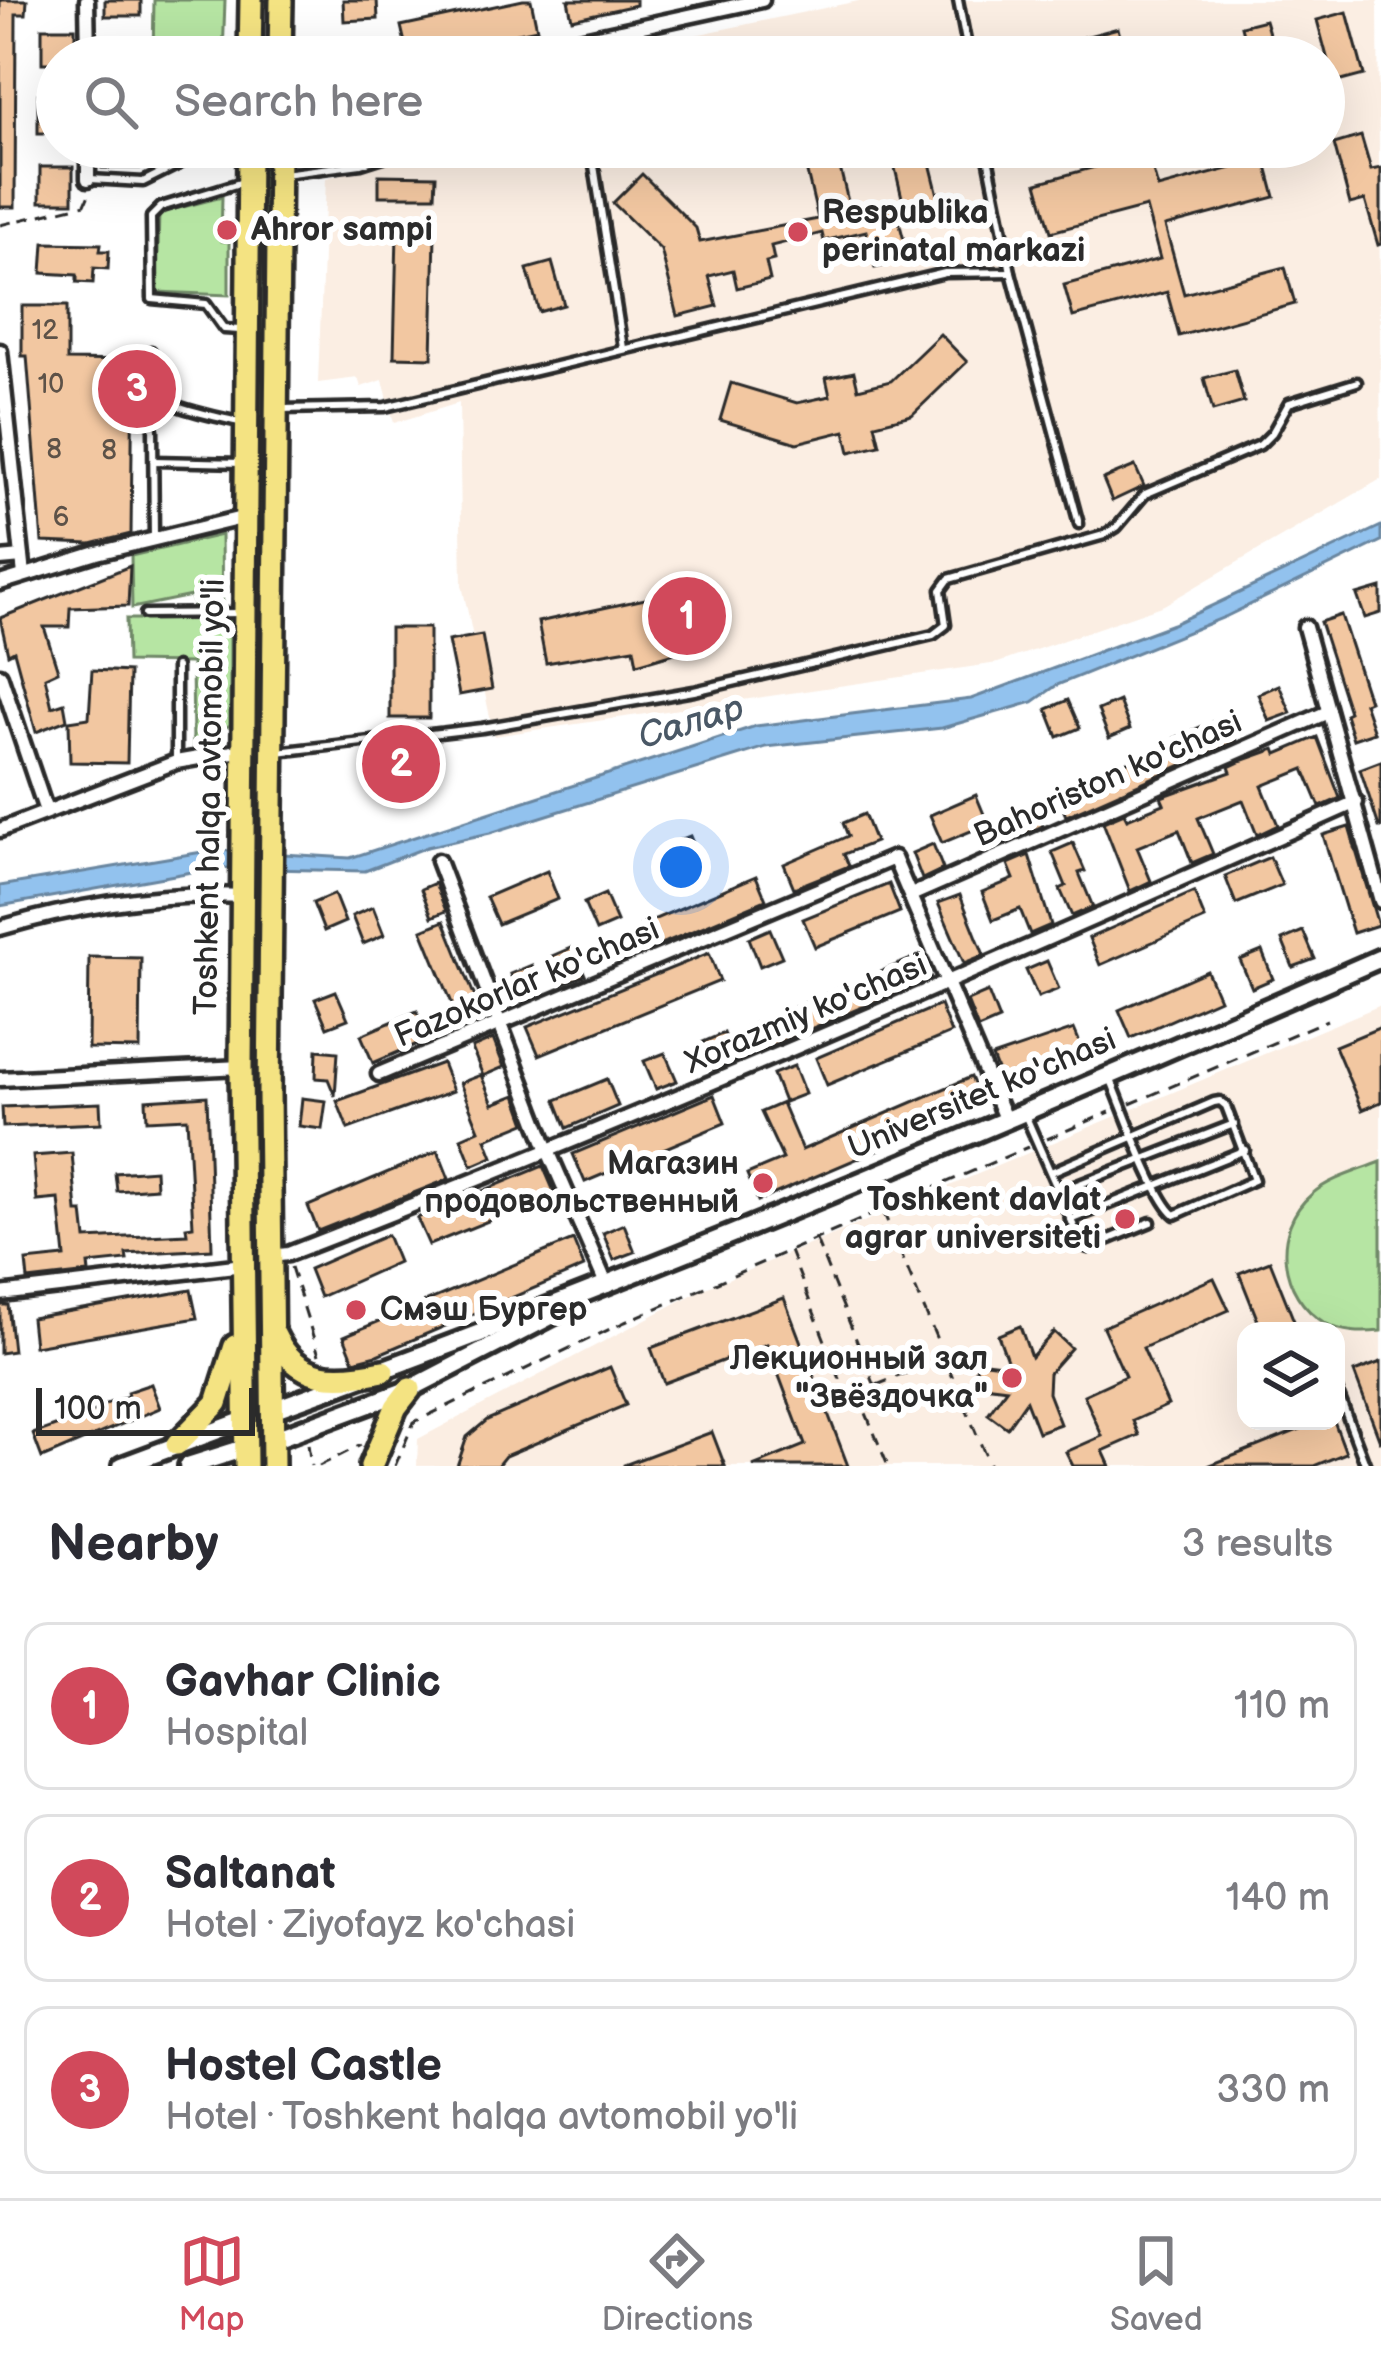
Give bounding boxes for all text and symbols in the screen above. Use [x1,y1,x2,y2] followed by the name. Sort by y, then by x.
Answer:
[36,36,1345,168] search box
[78,69,144,135] icon: search
[174,75,423,130] text: Search here
[822,193,1085,271] place label: Respublika perinatal markazi
[250,210,433,250] place label: Ahror sampi
[214,217,240,243] marker: Ahror sampi
[785,219,811,245] marker: Respublika perinatal markazi
[32,315,58,347] house number: 12
[98,344,176,434] pin: 3
[38,369,64,401] house number: 10
[46,434,62,466] house number: 8
[101,435,117,467] house number: 8
[53,502,69,534] house number: 6
[648,571,726,661] pin: 1
[186,578,234,1016] street label: Toshkent halqa avtomobil yo'li
[633,687,749,759] water label: Салар
[968,702,1248,856] street label: Bahoriston ko'chasi
[362,719,440,809] pin: 2
[651,837,711,897] your location
[389,909,665,1057] street label: Fazokorlar ko'chasi
[678,945,933,1083] street label: Xorazmiy ko'chasi
[842,1019,1122,1169] street label: Universitet ko'chasi
[424,1144,739,1222] place label: Магазин продовольственный
[750,1170,776,1196] marker: Магазин продовольственный
[845,1180,1101,1258] place label: Toshkent davlat agrar universiteti
[1112,1206,1138,1232] marker: Toshkent davlat agrar universiteti
[380,1290,588,1330] place label: Смэш Бургер
[343,1297,369,1323] marker: Смэш Бургер
[1237,1322,1345,1430] map controls
[1237,1322,1345,1430] button: layers
[729,1339,988,1417] place label: Лекционный зал "Звёздочка"
[999,1365,1025,1391] marker: Лекционный зал "Звёздочка"
[36,1382,255,1435] scale bar
[54,1389,142,1429] text: 100 m
[48,1514,219,1575] text: Nearby
[1181,1521,1333,1568] text: 3 results
[165,1655,441,1710] text: Gavhar Clinic
[82,1683,98,1730] text: 1
[1234,1683,1330,1730] text: 110 m
[165,1710,308,1757] text: Hospital
[165,1847,336,1902] text: Saltanat
[78,1875,102,1922] text: 2
[1225,1875,1330,1922] text: 140 m
[165,1902,575,1949] text: Hotel · Ziyofayz ko'chasi
[165,2039,442,2094] text: Hostel Castle
[79,2067,101,2114] text: 3
[1216,2067,1330,2114] text: 330 m
[165,2094,798,2141] text: Hotel · Toshkent halqa avtomobil yo'li
[178,2228,245,2340] tab: Map
[601,2228,753,2340] tab: Directions
[1110,2228,1203,2340] tab: Saved

